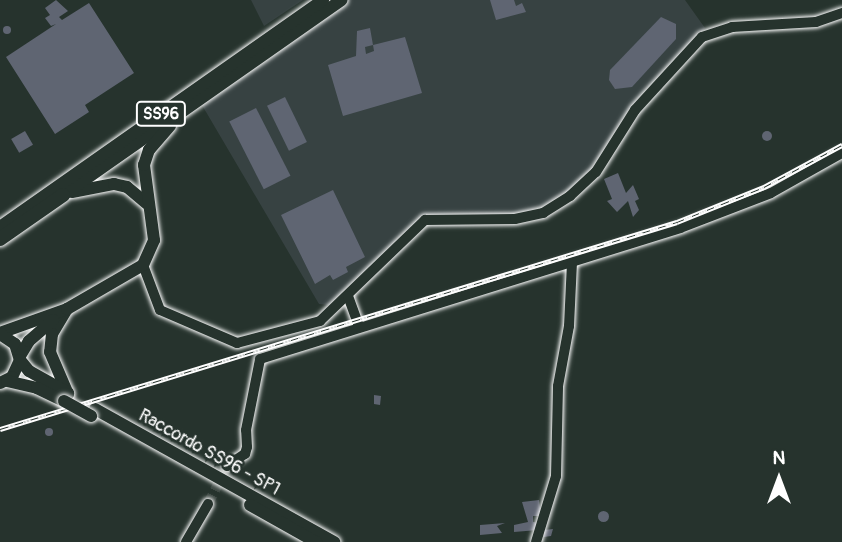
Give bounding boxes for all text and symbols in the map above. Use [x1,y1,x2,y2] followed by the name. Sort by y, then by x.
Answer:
[135,102,187,126] road number: SS96
[134,405,284,501] street label: Raccordo SS96 - SP1
[744,444,814,514] north arrow
[773,446,785,470] text: N

